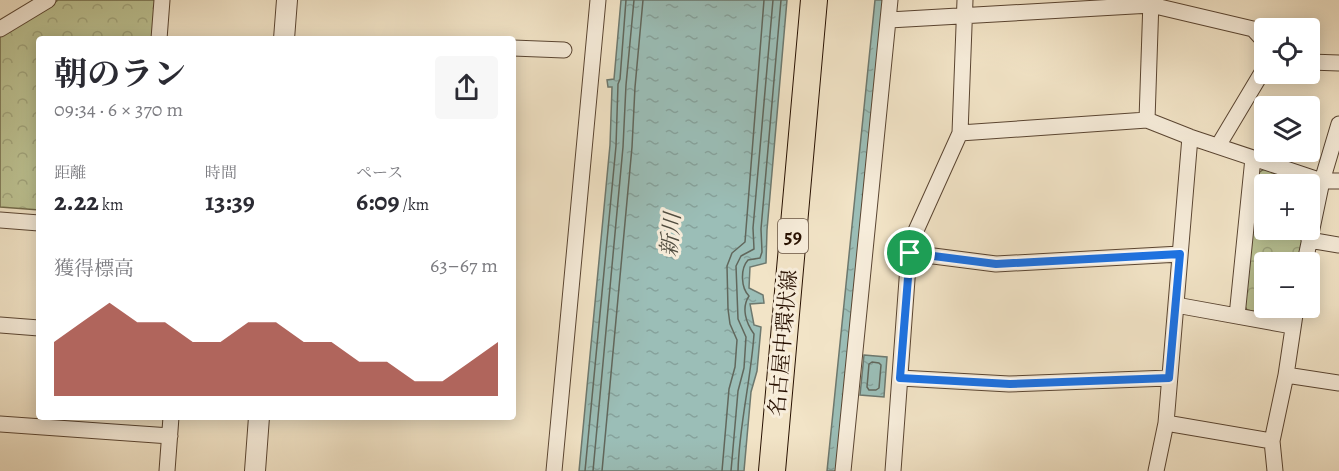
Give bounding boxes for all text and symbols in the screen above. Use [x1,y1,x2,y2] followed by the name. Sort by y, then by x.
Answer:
[1254,18,1320,318] map controls
[1254,18,1320,84] button: locate
[54,51,186,96] text: 朝のラン
[435,56,498,119] button: share
[54,96,183,123] text: 09:34 · 6 × 370 m
[1254,96,1320,162] button: layers
[54,162,86,184] text: 距離
[205,162,237,184] text: 時間
[356,162,403,184] text: ペース
[1254,174,1320,240] button: +
[54,184,99,219] text: 2.22
[205,184,255,219] text: 13:39
[356,184,399,219] text: 6:09
[99,194,123,216] text: km
[399,194,429,216] text: /km
[654,210,688,258] water label: 新川
[778,219,808,253] road number: 59
[884,227,935,278] pin
[893,236,926,269] icon: arrive
[430,252,498,279] text: 63–67 m
[1254,252,1320,318] button: −
[54,255,134,282] text: 獲得標高
[763,269,803,417] street label: 名古屋中環状線

